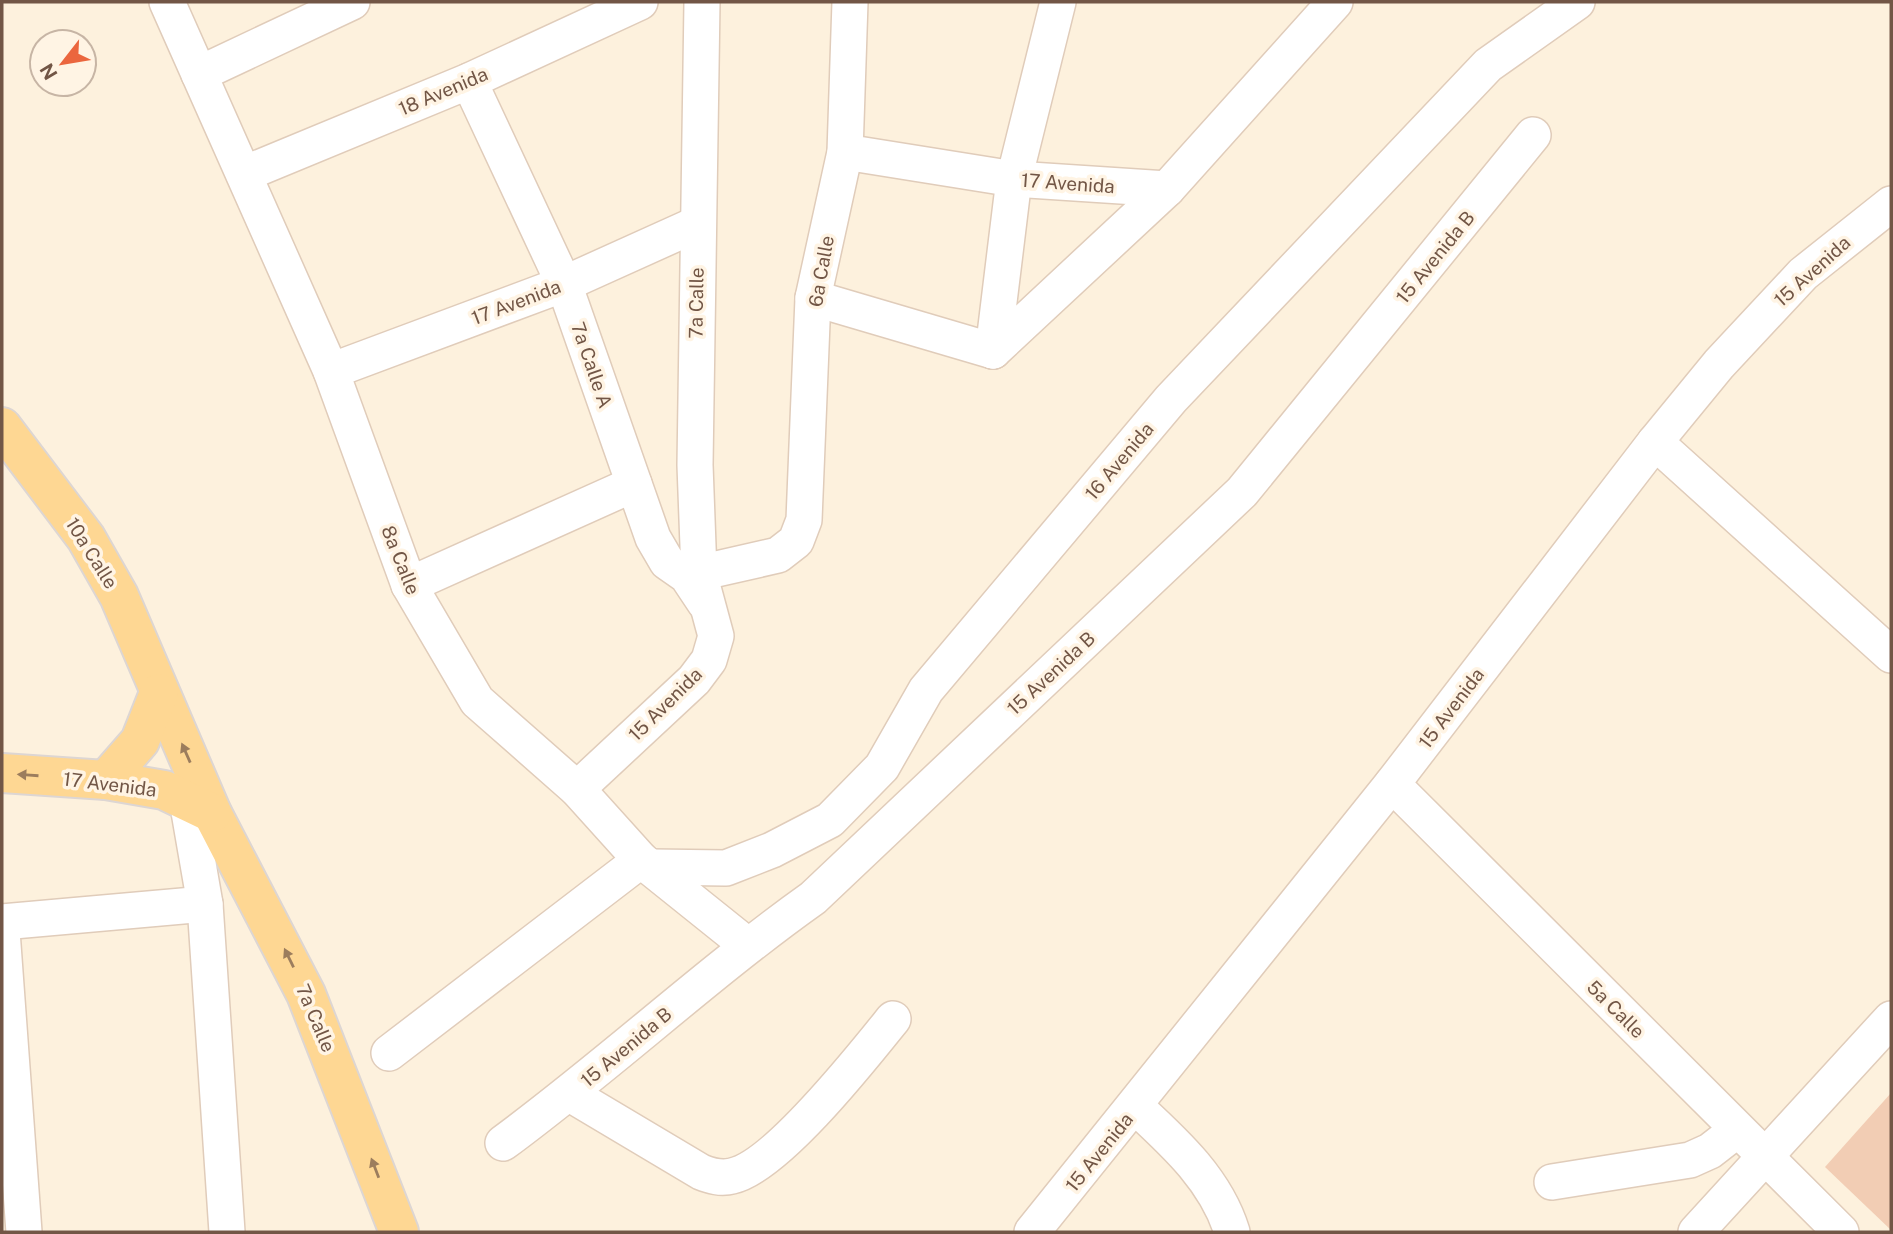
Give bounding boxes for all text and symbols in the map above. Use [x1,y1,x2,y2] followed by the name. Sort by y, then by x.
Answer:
[28,28,98,98] north arrow
[35,60,62,84] text: N
[395,62,491,120] street label: 18 Avenida
[1020,169,1116,197] street label: 17 Avenida
[1391,207,1479,307] street label: 15 Avenida B
[1770,231,1854,311] street label: 15 Avenida
[804,234,838,308] street label: 6a Calle
[684,267,708,339] street label: 7a Calle
[468,275,564,329] street label: 17 Avenida
[567,319,617,411] street label: 7a Calle A
[1080,418,1158,504] street label: 16 Avenida
[62,513,122,593] street label: 10a Calle
[377,522,425,598] street label: 8a Calle
[1003,627,1099,719] street label: 15 Avenida B
[624,663,706,745] street label: 15 Avenida
[1414,664,1488,752] street label: 15 Avenida
[180,743,192,763] one-way arrow
[62,767,158,801] street label: 17 Avenida
[17,769,39,780] one-way arrow
[283,948,294,968] one-way arrow
[1583,976,1649,1042] street label: 5a Calle
[292,981,340,1055] street label: 7a Calle
[576,1003,676,1091] street label: 15 Avenida B
[1061,1108,1137,1196] street label: 15 Avenida
[369,1158,380,1179] one-way arrow

